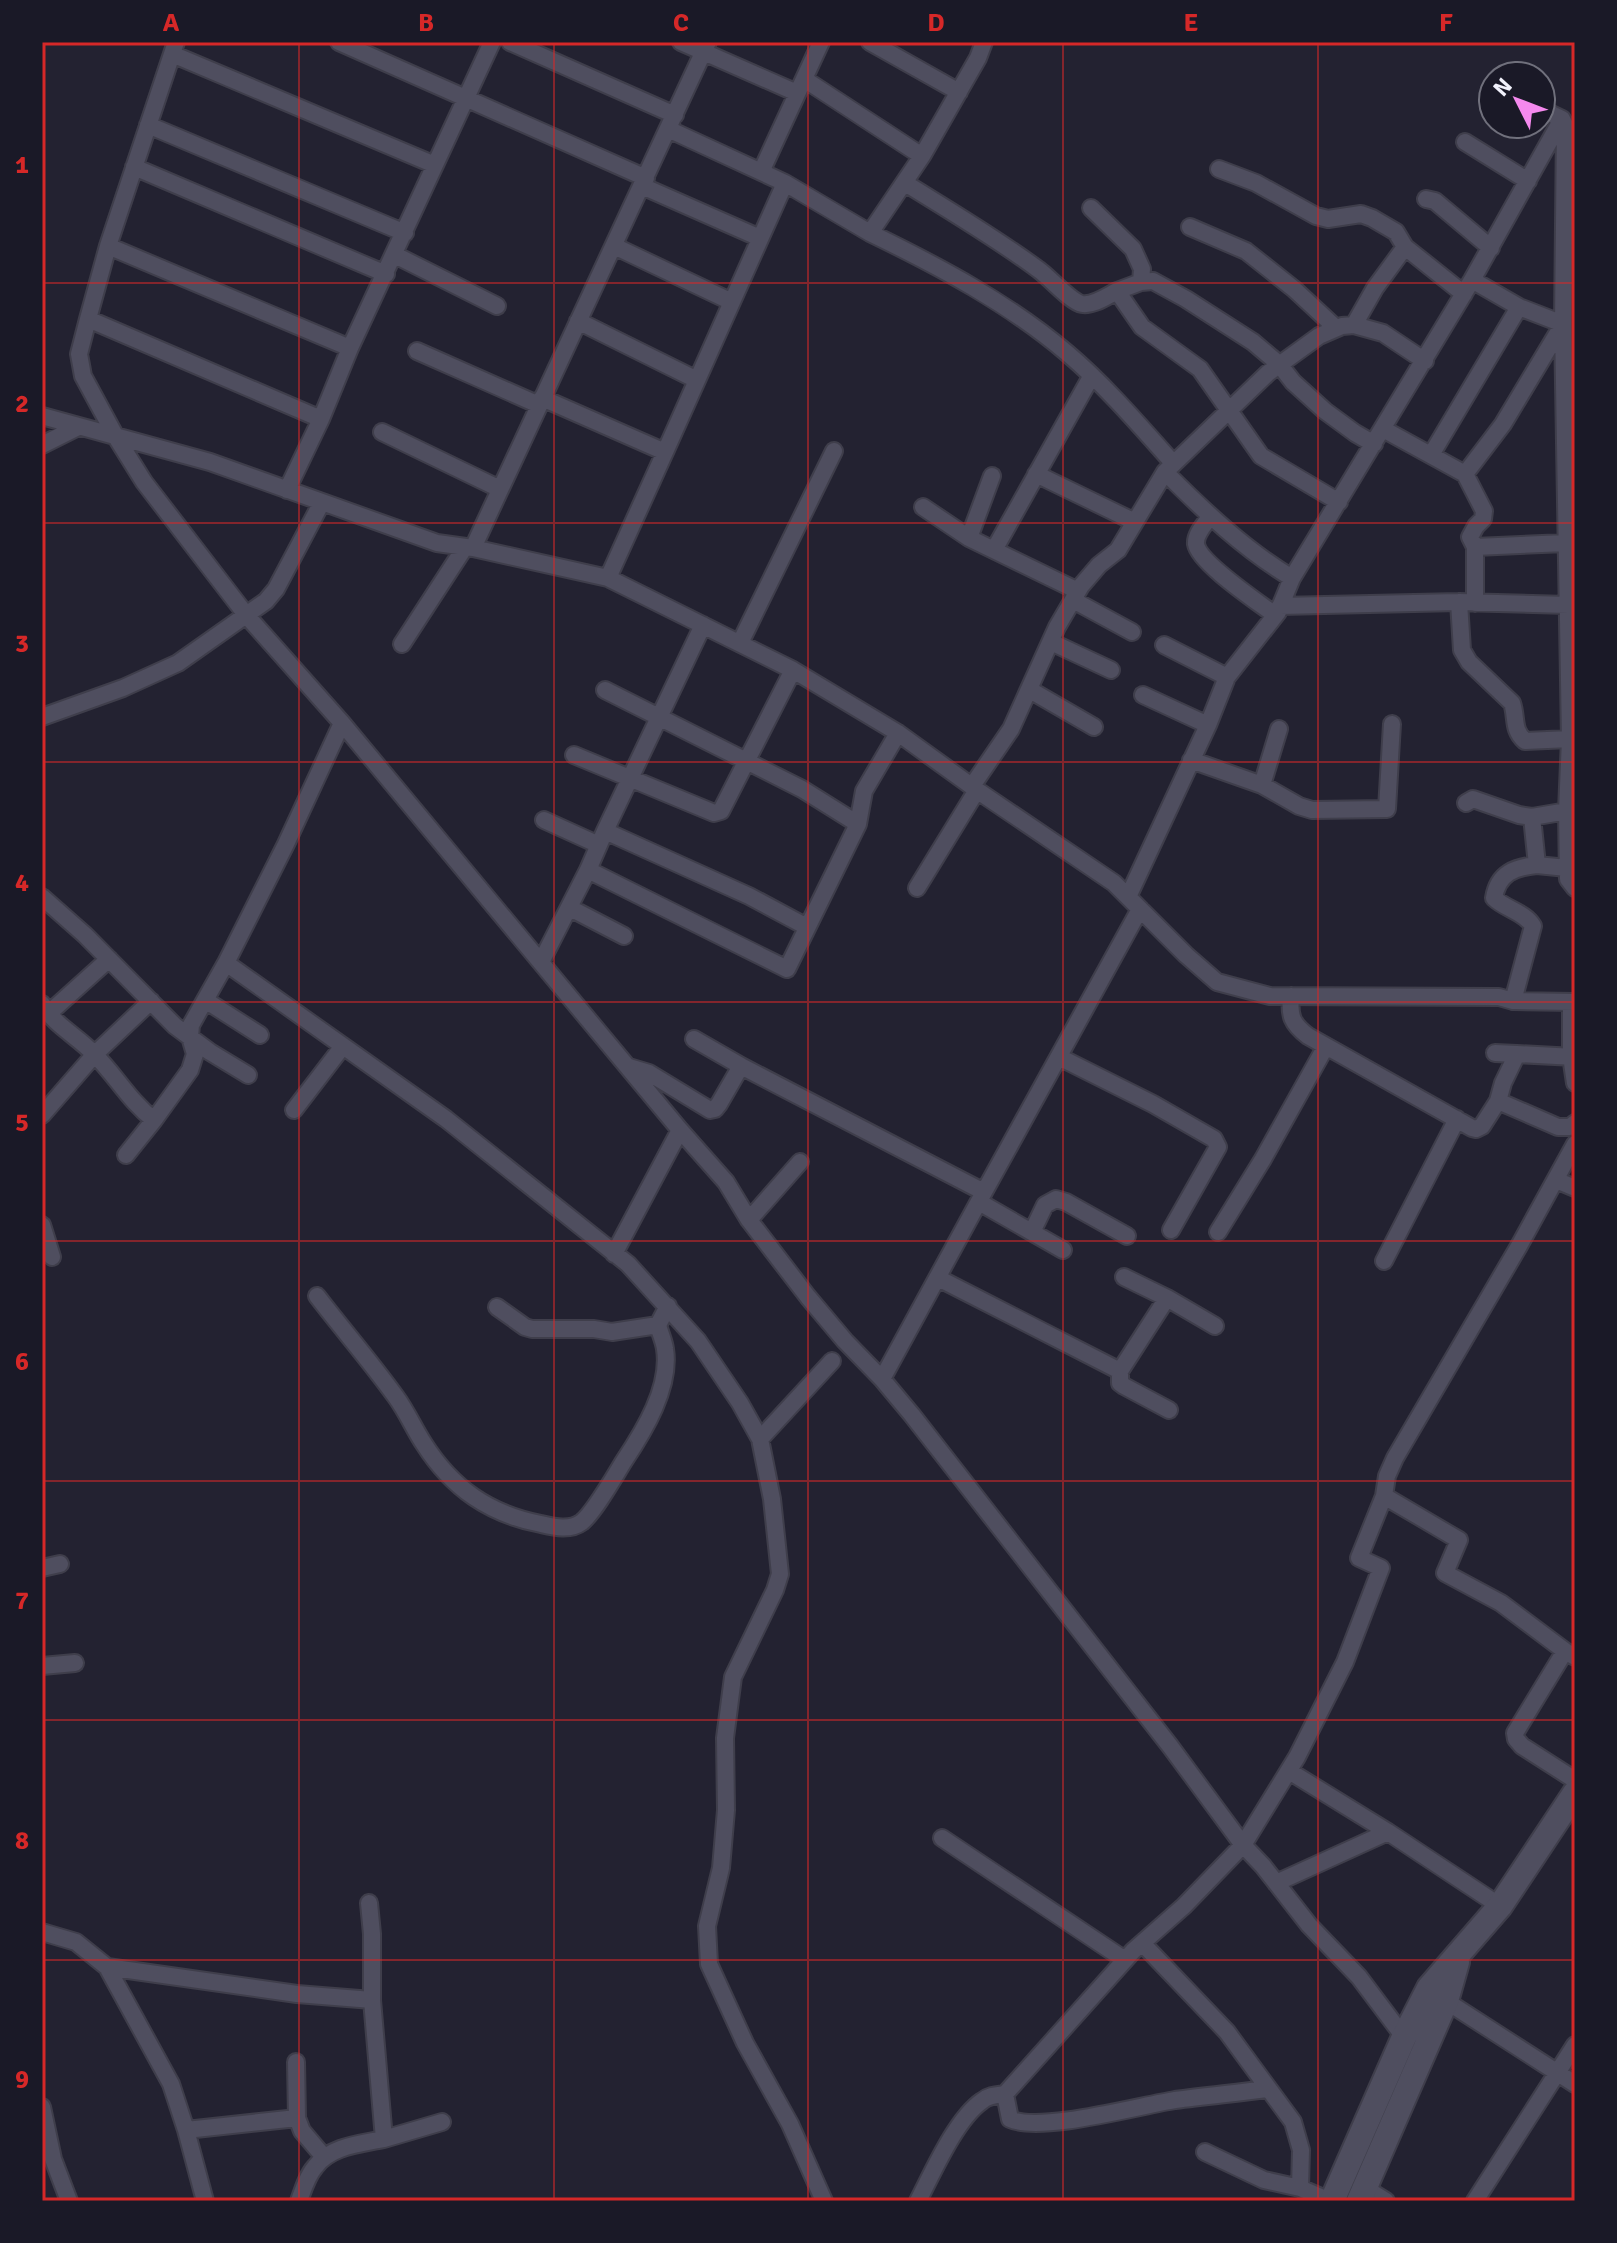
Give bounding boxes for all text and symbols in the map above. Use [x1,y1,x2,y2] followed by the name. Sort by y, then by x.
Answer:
[163,7,180,39] text: A
[418,7,434,39] text: B
[673,7,689,39] text: C
[927,7,945,39] text: D
[1184,7,1198,39] text: E
[1439,7,1453,39] text: F
[1477,60,1557,140] north arrow
[1487,72,1518,102] text: N
[15,149,29,181] text: 1
[15,388,29,420] text: 2
[15,628,29,660] text: 3
[15,867,29,899] text: 4
[15,1107,29,1139] text: 5
[15,1346,29,1378] text: 6
[15,1585,29,1617] text: 7
[15,1825,29,1857] text: 8
[15,2064,29,2096] text: 9

